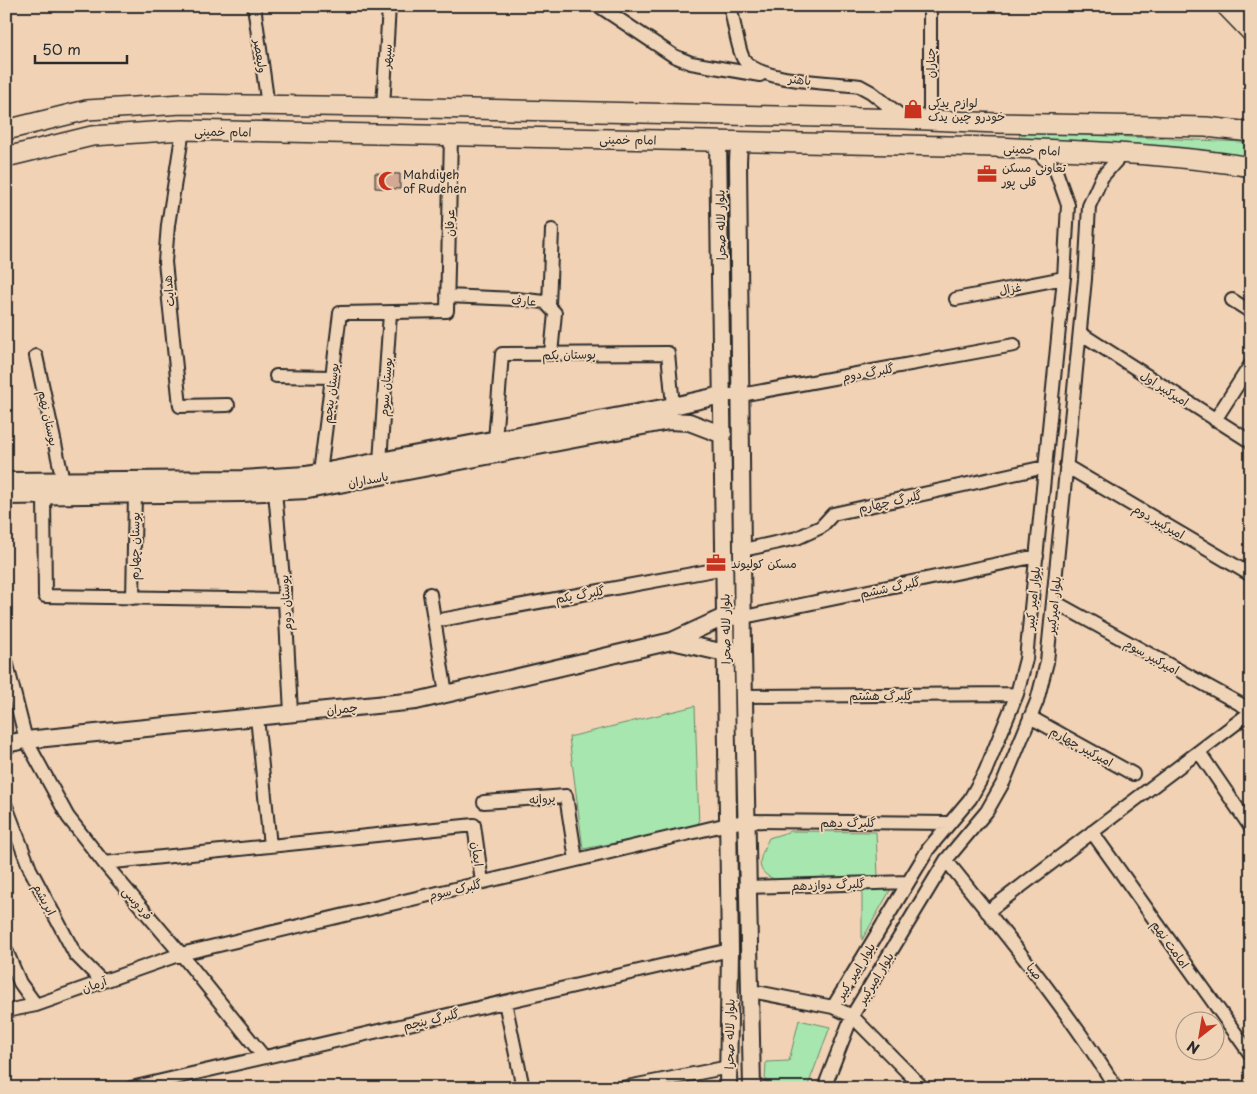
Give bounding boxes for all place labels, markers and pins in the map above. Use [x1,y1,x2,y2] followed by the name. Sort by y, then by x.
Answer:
[928,93,1005,125] place label: لوازم یدکی خودرو چین یدک
[902,98,924,120] shop icon: لوازم یدکی خودرو چین یدک
[1001,158,1066,190] place label: تعاونی مسکن قلی پور
[976,163,998,185] office icon: تعاونی مسکن قلی پور
[403,165,467,197] place label: Mahdiyeh of Rudehen
[377,170,399,192] mosque icon: Mahdiyeh of Rudehen
[705,552,727,574] office icon: مسکن کولیوند
[731,554,797,572] place label: مسکن کولیوند

